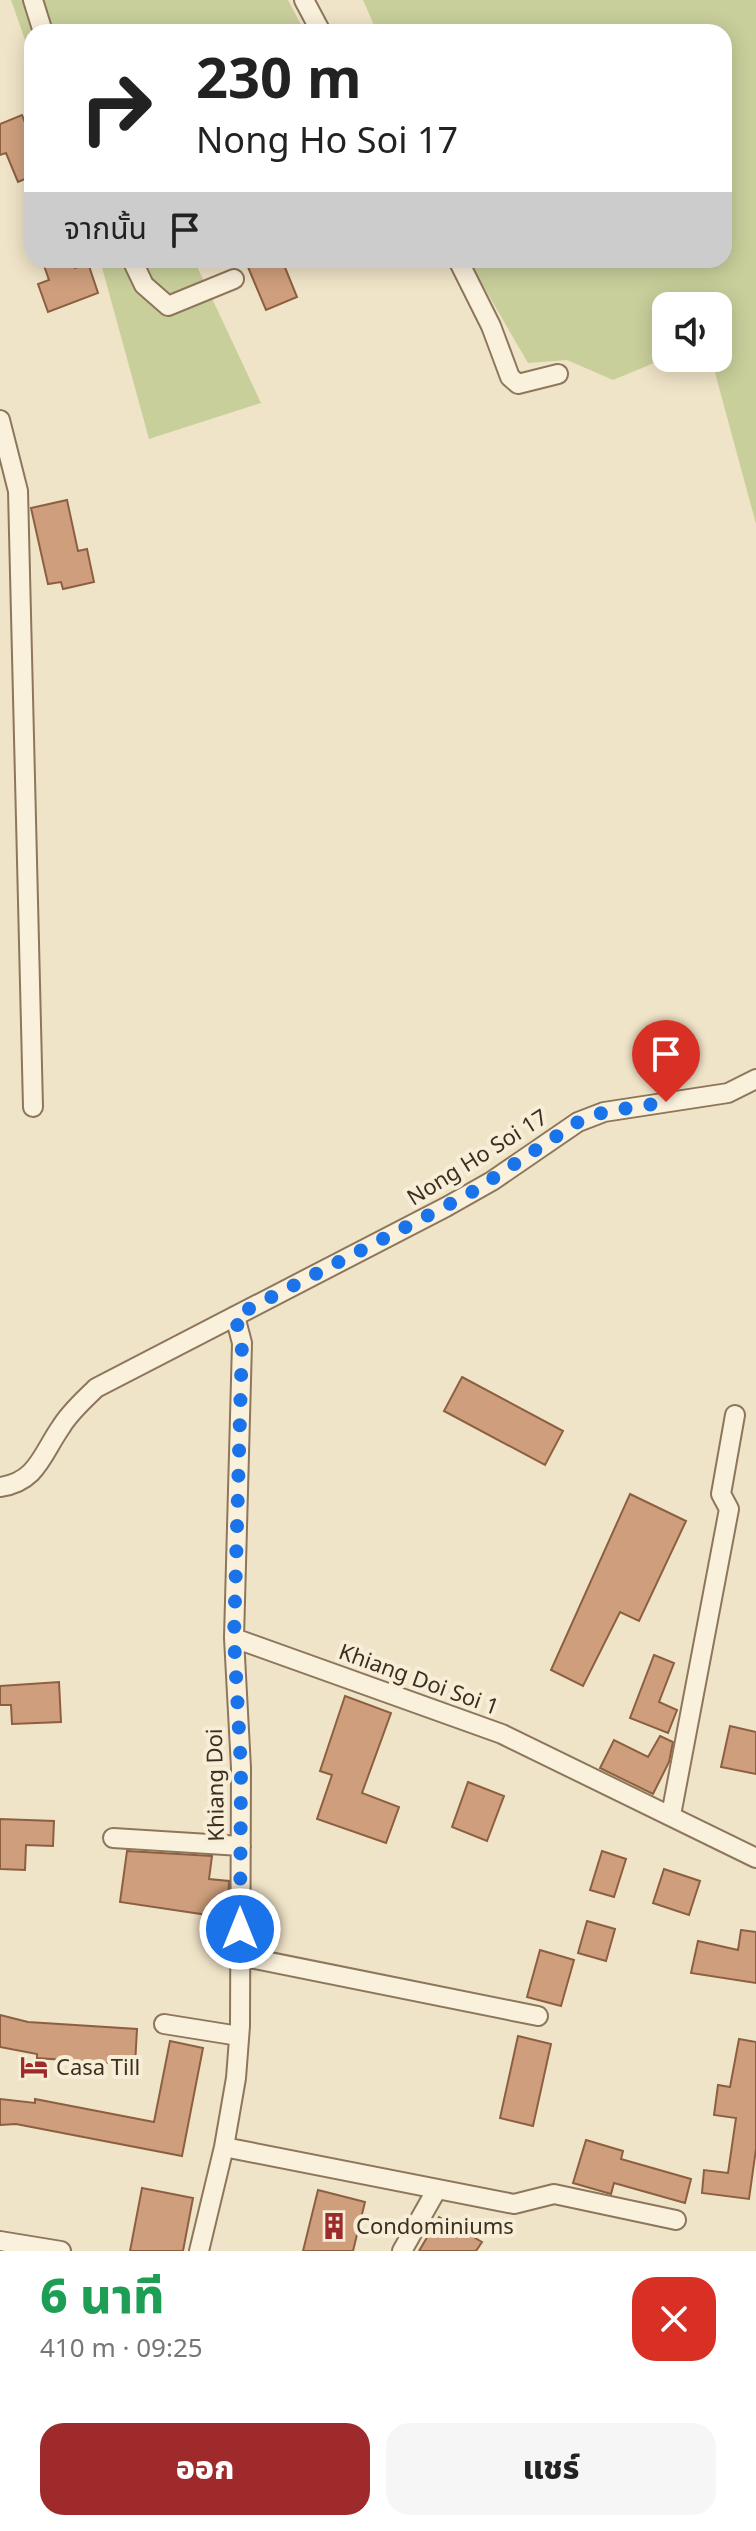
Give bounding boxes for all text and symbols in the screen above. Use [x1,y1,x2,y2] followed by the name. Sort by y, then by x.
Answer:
[196,39,362,123] text: 230 m
[64,56,168,160] icon: right
[196,115,458,169] text: Nong Ho Soi 17
[64,207,147,253] text: จากนั้น
[163,208,207,252] icon: arrive
[652,292,732,372] map controls
[652,292,732,372] button: sound
[632,1020,700,1102] pin
[644,1032,688,1076] icon: arrive
[401,1102,554,1215] street label: Nong Ho Soi 17
[334,1636,503,1725] street label: Khiang Doi Soi 1
[199,1728,234,1842] street label: Khiang Doi
[198,1887,282,1971] position arrow
[19,2052,49,2082] hotel icon: Casa Till
[56,2052,140,2085] place label: Casa Till
[319,2211,349,2241] building icon: Condominiums
[356,2211,514,2244] place label: Condominiums
[40,2262,164,2335] text: 6 นาที
[632,2277,716,2361] button: close
[40,2329,203,2369] text: 410 m · 09:25
[40,2423,370,2515] button: ออก
[386,2423,716,2515] button: แชร์

